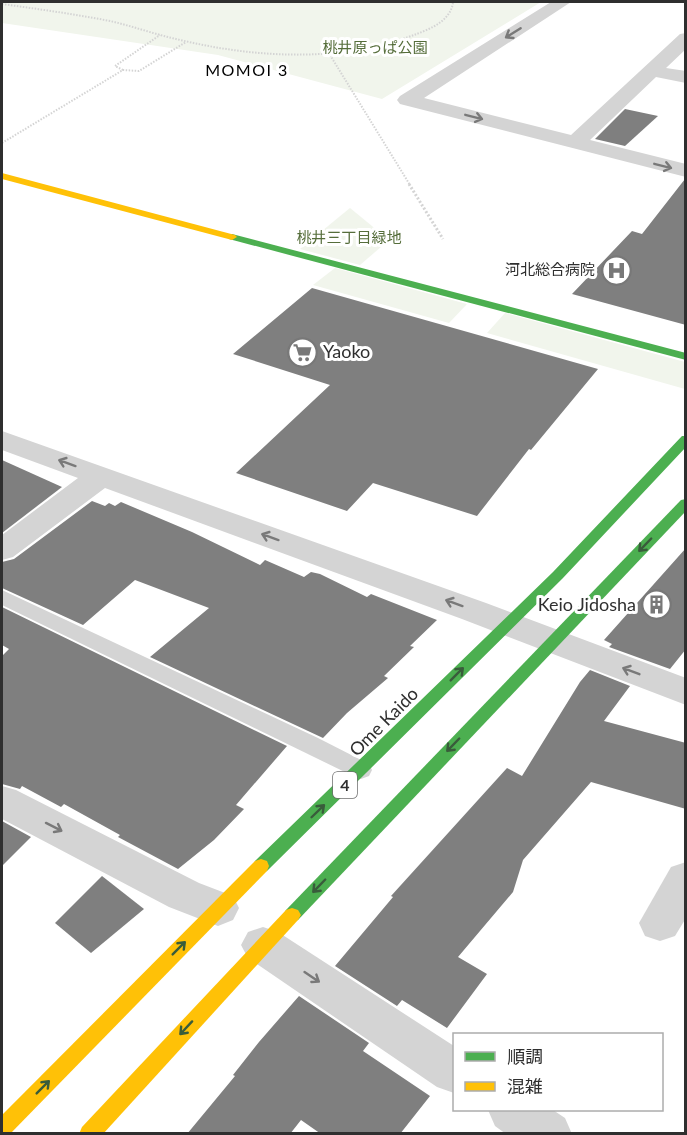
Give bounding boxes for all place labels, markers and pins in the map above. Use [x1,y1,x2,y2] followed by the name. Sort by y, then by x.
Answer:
[600,254,632,286] hospital icon: 河北総合病院
[505,260,595,278] place label: 河北総合病院
[286,336,318,368] supermarket icon: Yaoko
[323,340,370,362] place label: Yaoko
[641,589,673,621] building icon: Keio Jidosha
[538,593,636,615] place label: Keio Jidosha

